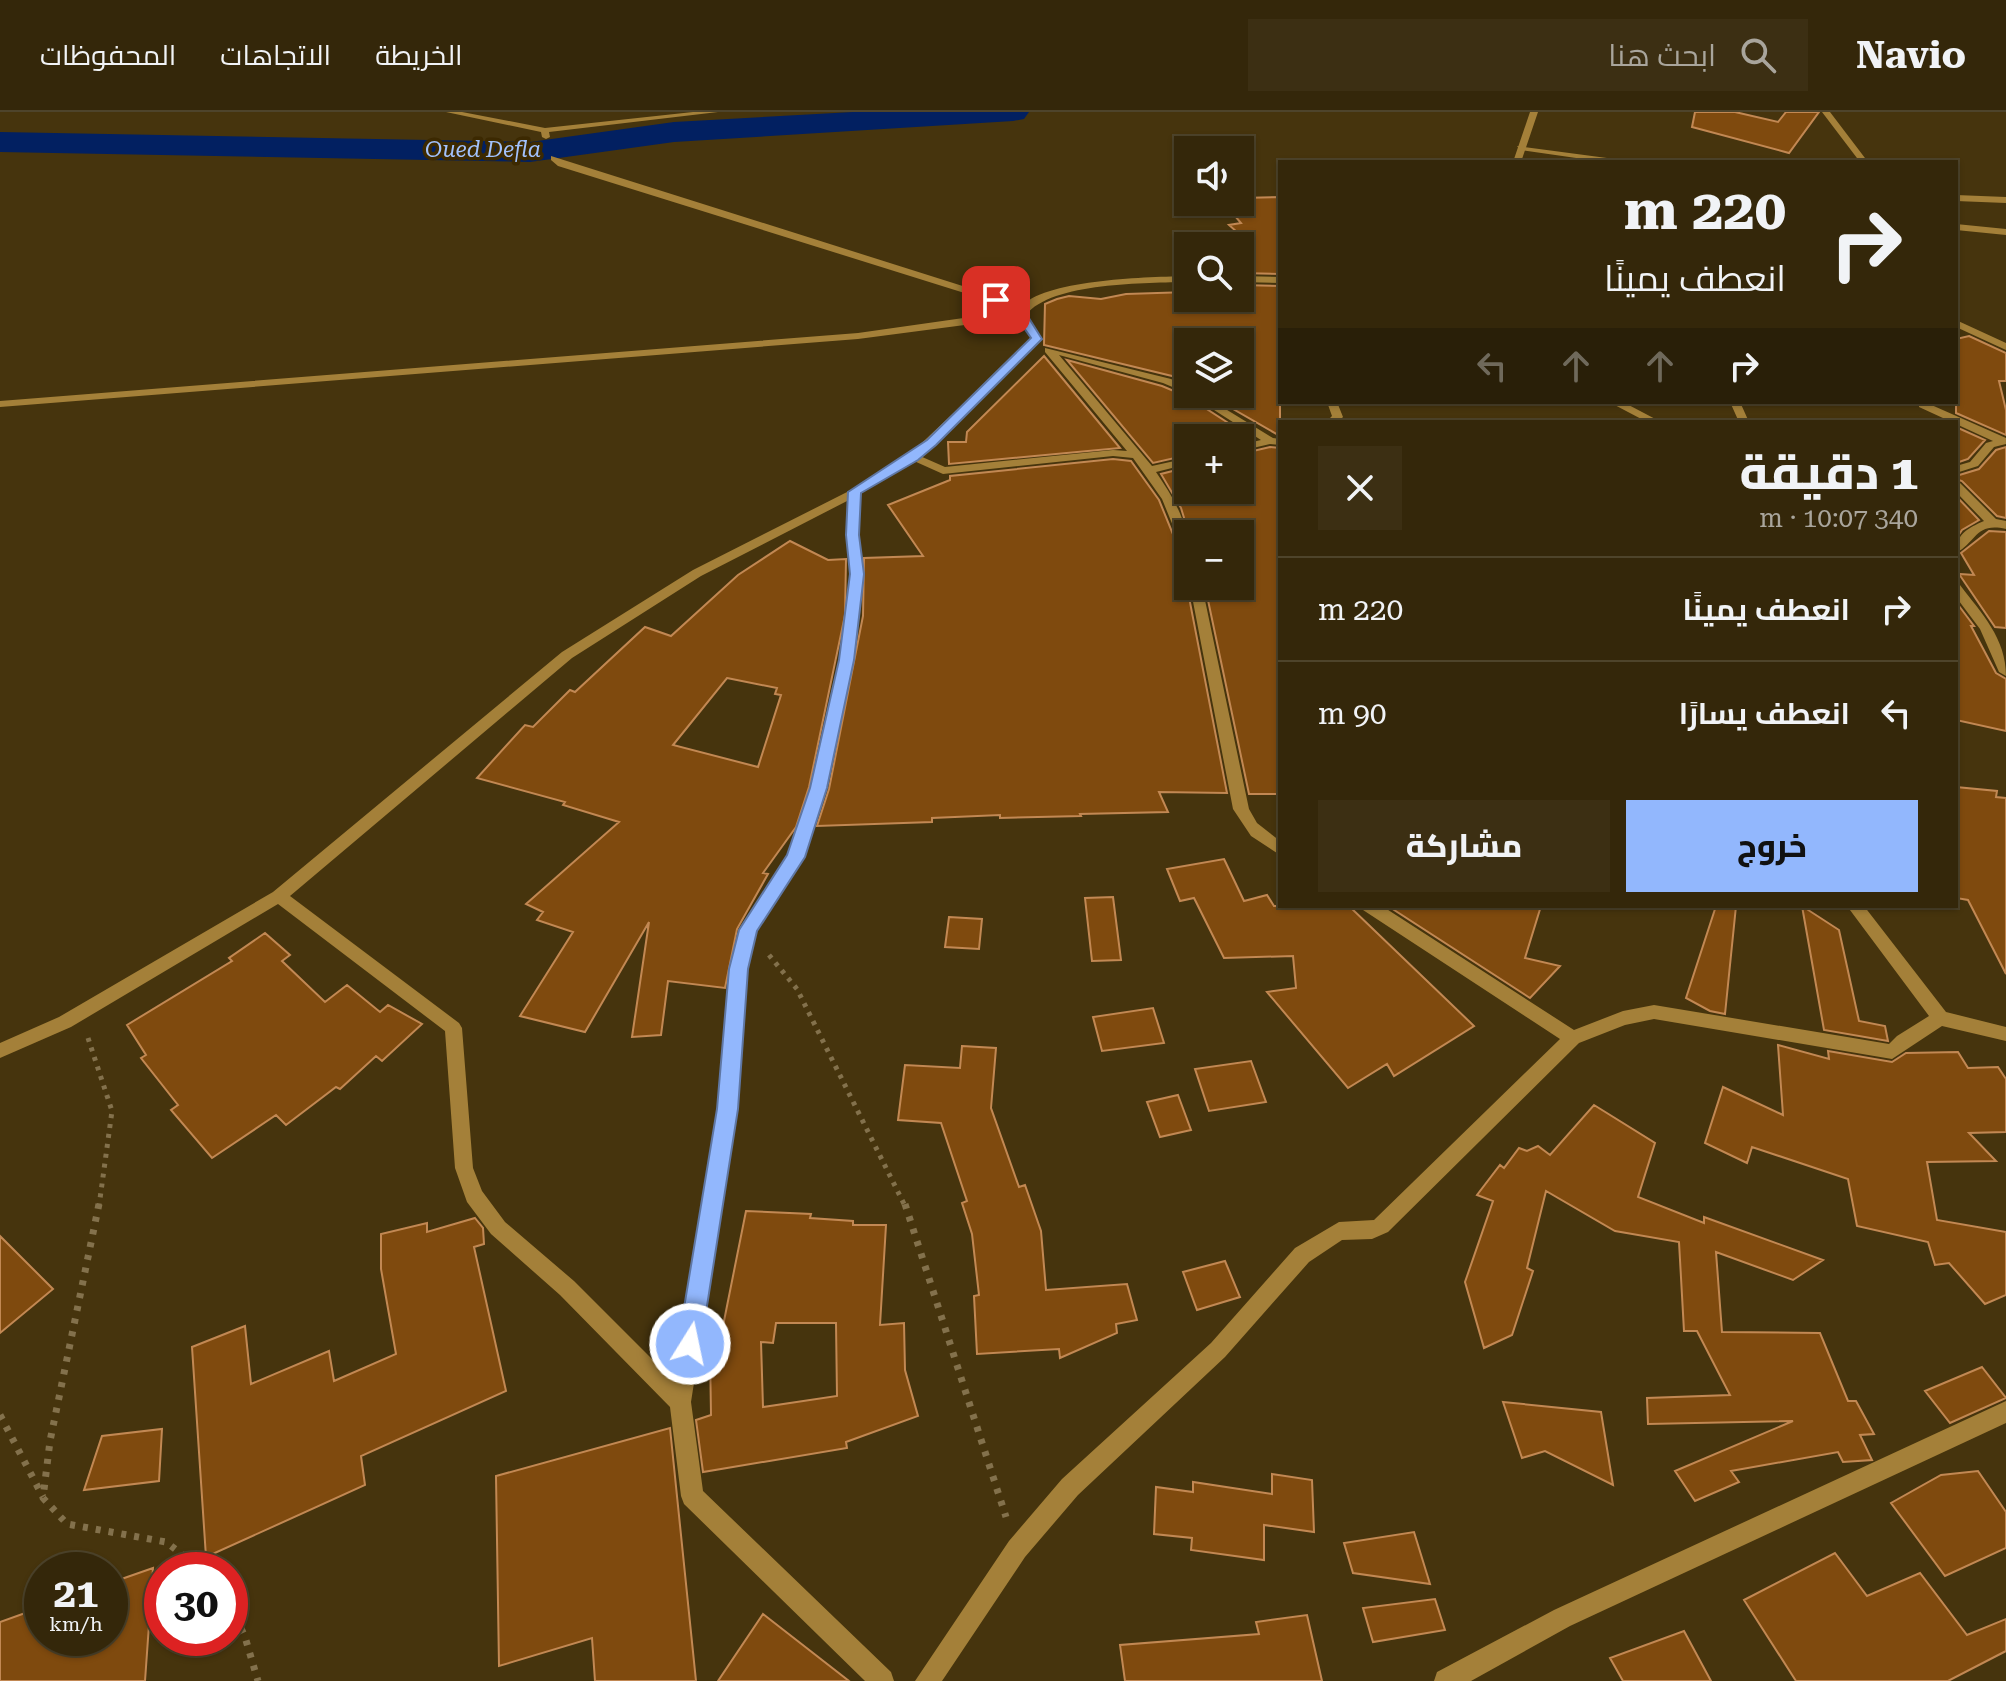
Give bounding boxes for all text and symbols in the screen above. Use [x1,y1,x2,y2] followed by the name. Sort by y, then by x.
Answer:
[1248,19,1808,91] search box
[1736,33,1780,77] icon: search
[1856,33,1966,77] text: Navio
[1608,38,1716,73] text: ابحث هنا
[40,39,176,72] text: المحفوظات
[220,39,331,72] text: الاتجاهات
[375,39,463,72] text: الخريطة
[1174,136,1254,600] map controls
[1174,136,1254,216] button: sound
[425,137,541,162] water label: Oued Defla
[1624,177,1786,243] text: 220 m
[1814,192,1918,296] icon: right
[1174,232,1254,312] button: search
[1604,258,1786,300] text: انعطف يمينًا
[962,266,1030,334] pin
[974,278,1018,322] icon: arrive
[1174,328,1254,408] button: layers
[1470,344,1514,388] icon: left
[1554,344,1598,388] icon: ahead
[1638,344,1682,388] icon: ahead
[1722,344,1766,388] icon: right
[1174,424,1254,504] button: +
[1740,445,1918,501] text: 1 دقيقة
[1318,446,1402,530] button: close
[1759,503,1918,533] text: 340 m · 10:07
[1174,520,1254,600] button: −
[1874,587,1918,631] icon: right
[1318,592,1403,627] text: 220 m
[1682,592,1850,627] text: انعطف يمينًا
[1874,691,1918,735] icon: left
[1318,696,1387,731] text: 90 m
[1679,696,1850,731] text: انعطف يسارًا
[1318,800,1610,892] button: مشاركة
[1626,800,1918,892] button: خروج
[648,1302,732,1386] position arrow
[144,1552,248,1656] speed limit sign: 30
[54,1570,98,1617] text: 21
[49,1612,103,1636] text: km/h

